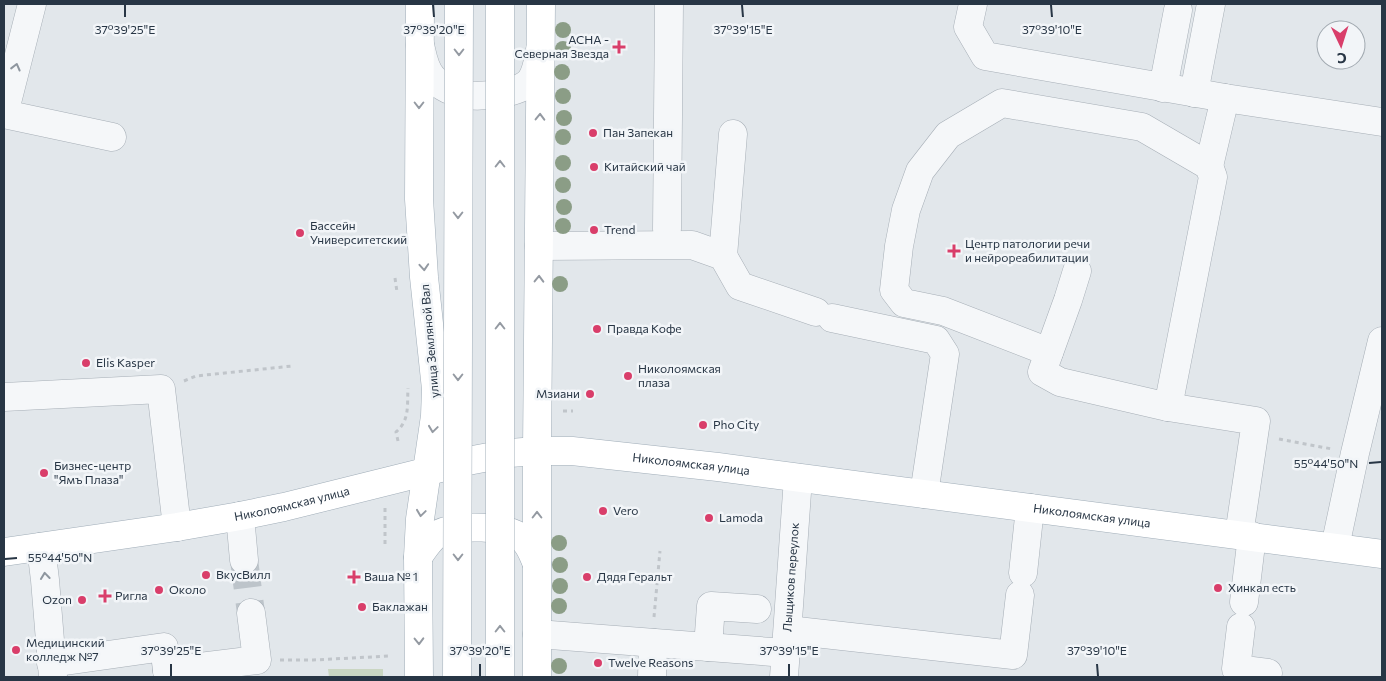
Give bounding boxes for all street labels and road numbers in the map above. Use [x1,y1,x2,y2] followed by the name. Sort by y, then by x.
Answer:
[417,284,441,399] street label: улица Земляной Вал
[632,450,751,477] street label: Николоямская улица
[233,483,351,523] street label: Николоямская улица
[1032,500,1151,530] street label: Николоямская улица
[779,521,801,632] street label: Лыщиков переулок

